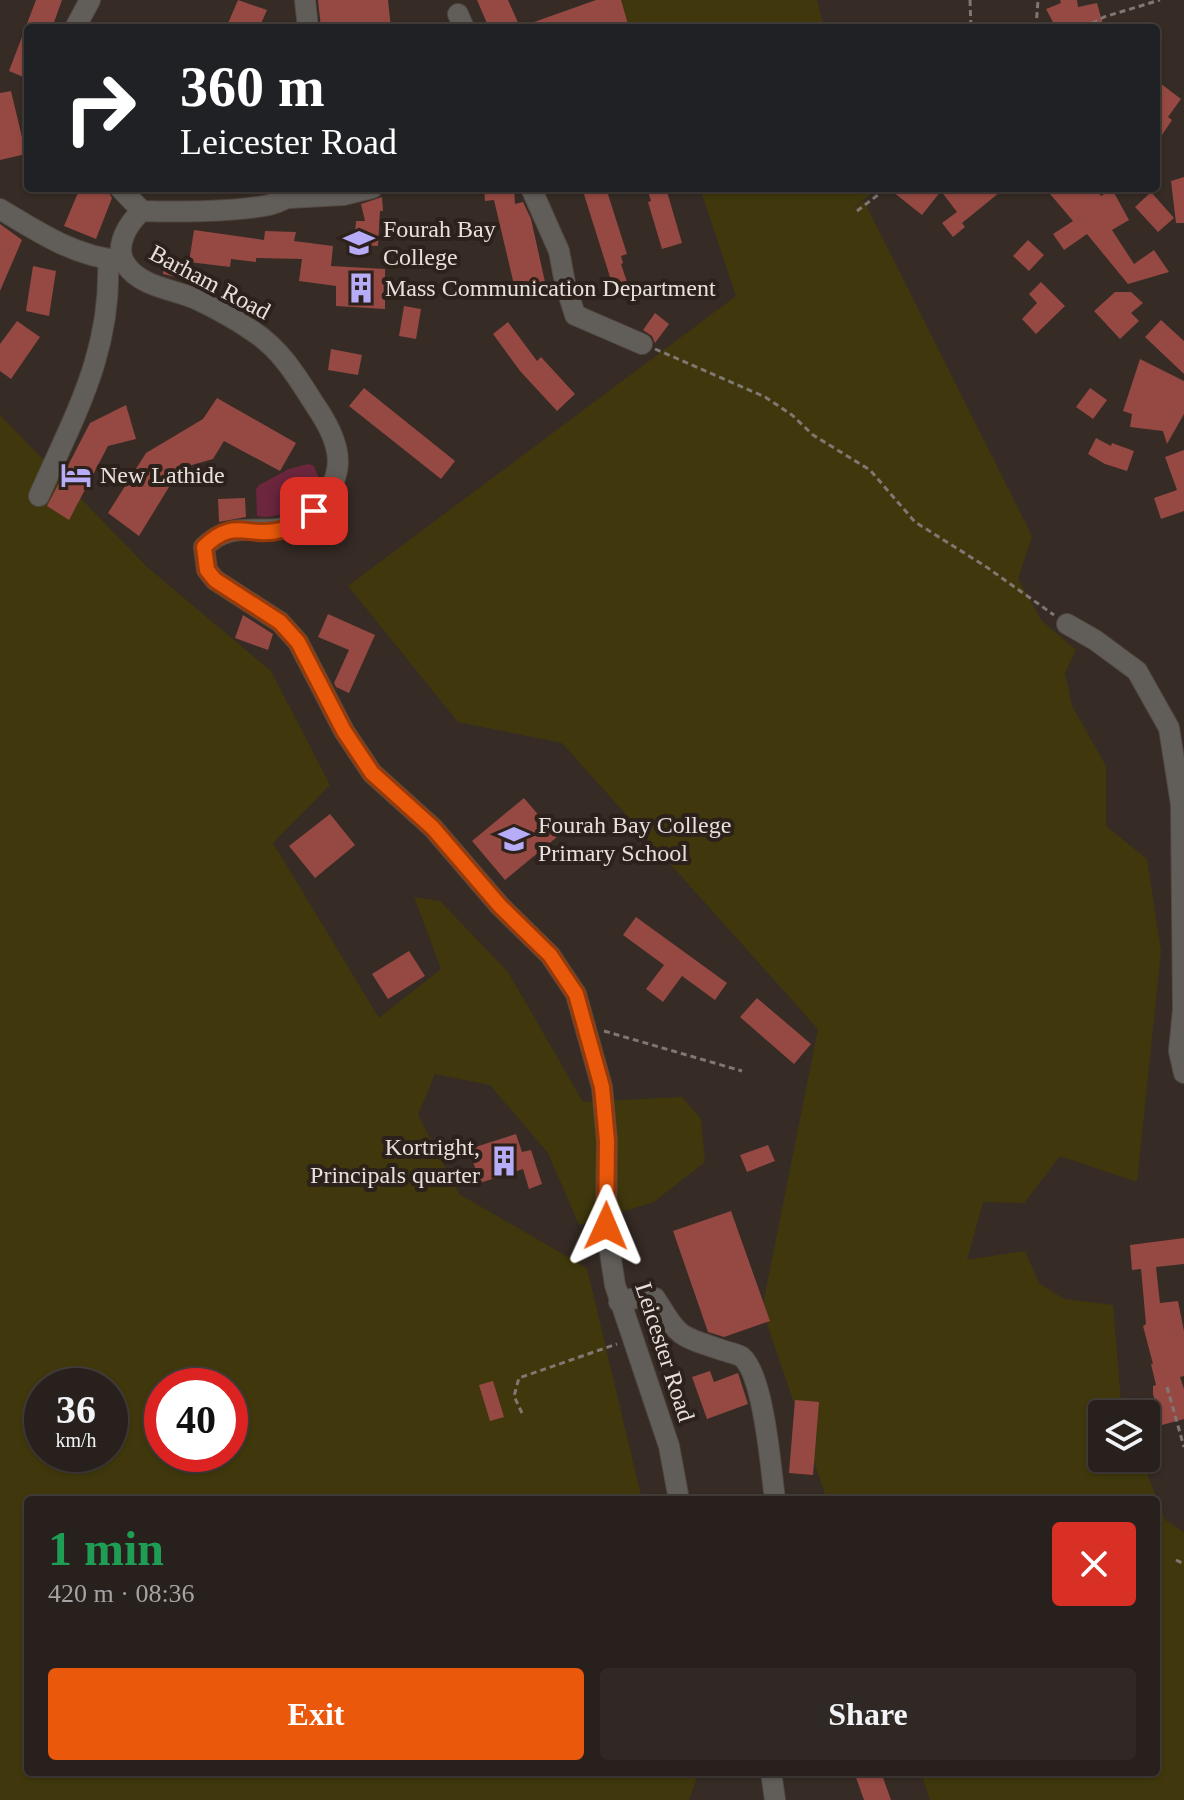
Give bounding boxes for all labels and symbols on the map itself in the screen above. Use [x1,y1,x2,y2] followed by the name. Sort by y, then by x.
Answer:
[383,216,496,270] place label: Fourah Bay College
[342,226,376,260] school or university icon: Fourah Bay College
[145,239,275,325] street label: Barham Road
[344,271,378,305] building icon: Mass Communication Department
[385,275,716,301] place label: Mass Communication Department
[59,458,93,492] hotel icon: New Lathide
[100,462,225,488] place label: New Lathide
[280,477,348,545] pin
[538,812,731,866] place label: Fourah Bay College Primary School
[497,822,531,856] school or university icon: Fourah Bay College Primary School
[310,1134,480,1188] place label: Kortright, Principals quarter
[487,1144,521,1178] building icon: Kortright, Principals quarter
[564,1184,648,1268] position arrow
[630,1279,700,1425] street label: Leicester Road
[144,1368,248,1472] speed limit sign: 40

